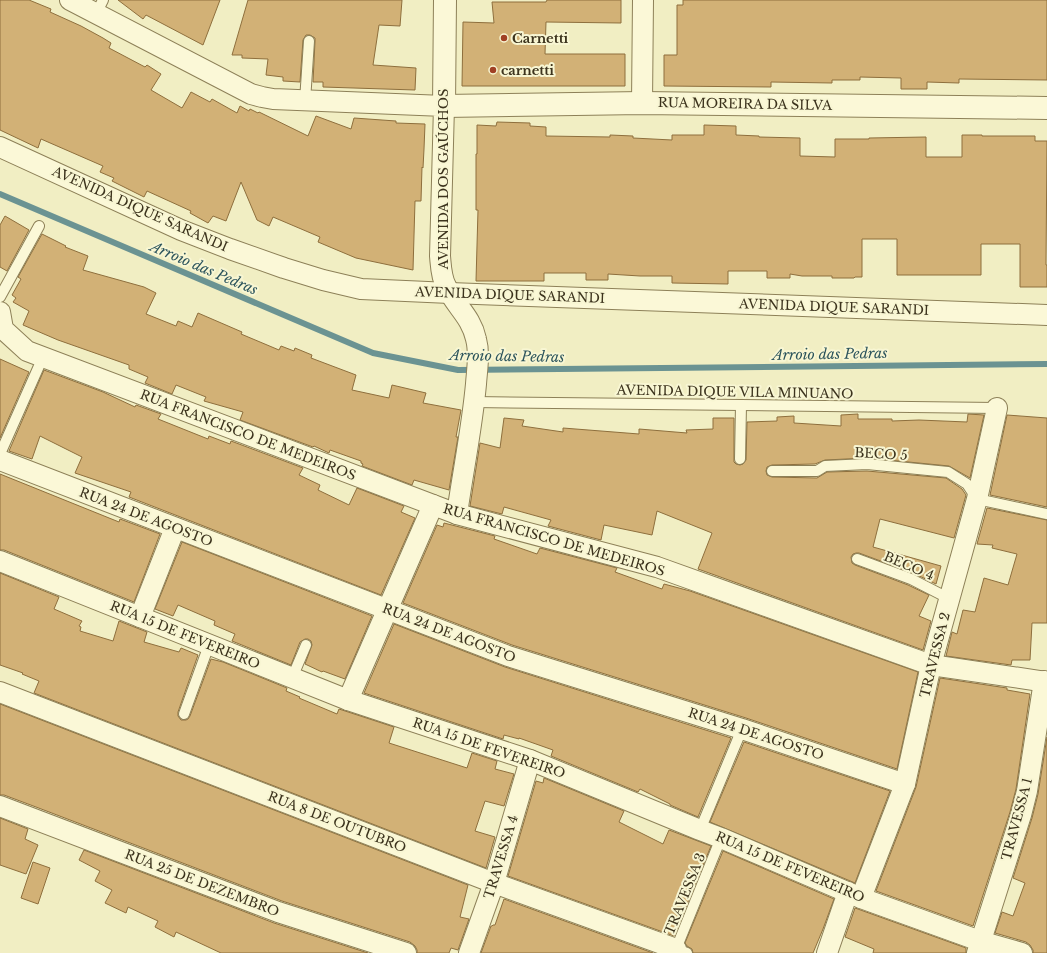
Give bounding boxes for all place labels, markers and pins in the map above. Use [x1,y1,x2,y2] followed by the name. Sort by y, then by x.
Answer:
[512,30,569,47] place label: Carnetti
[499,33,509,43] marker: Carnetti
[501,62,554,79] place label: carnetti
[488,65,498,75] marker: carnetti

